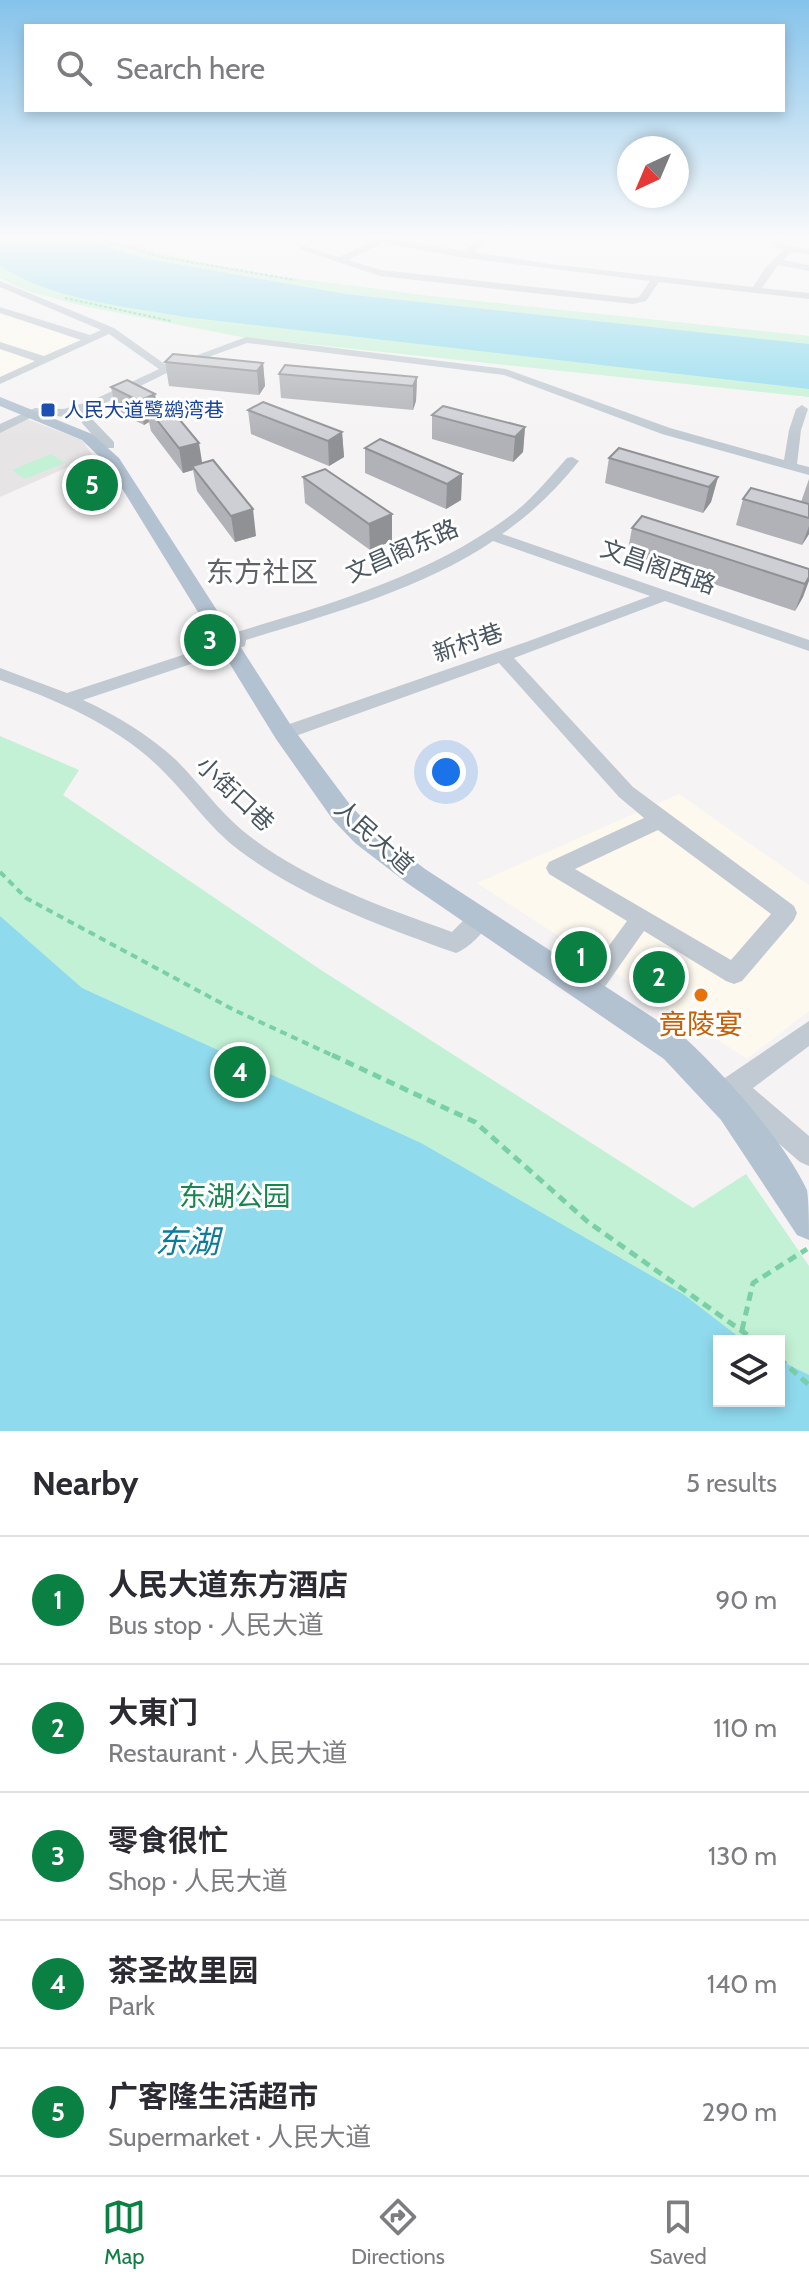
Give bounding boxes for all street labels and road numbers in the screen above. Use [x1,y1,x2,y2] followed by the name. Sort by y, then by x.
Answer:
[341,513,463,588] street label: 文昌阁东路
[597,533,720,600] street label: 文昌阁西路
[429,617,507,668] street label: 新村巷
[190,750,280,837] street label: 小街口巷
[329,794,420,880] street label: 人民大道

